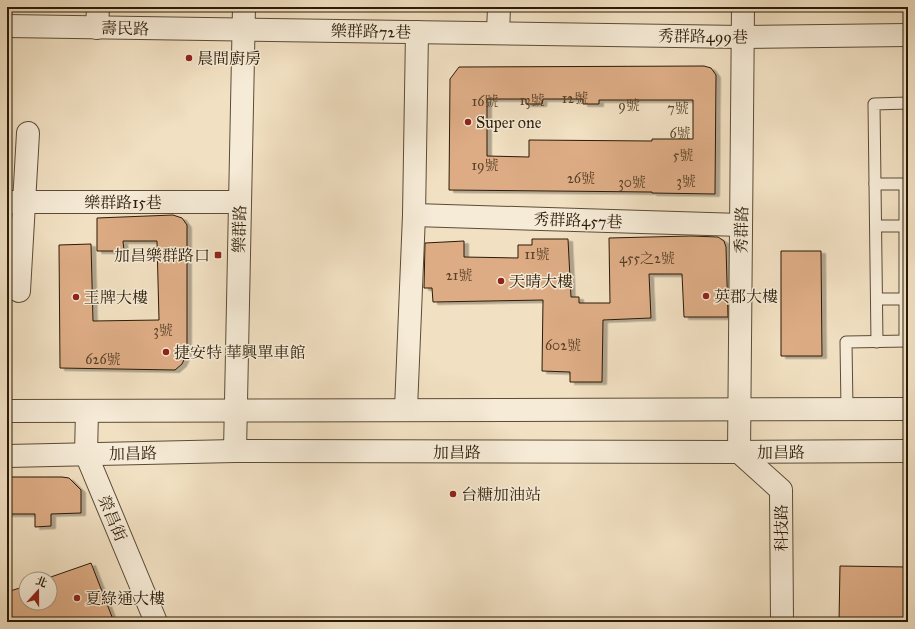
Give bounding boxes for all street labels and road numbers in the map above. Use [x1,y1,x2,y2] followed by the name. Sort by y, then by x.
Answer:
[101,19,149,38] street label: 壽民路
[331,21,411,42] street label: 樂群路72巷
[658,26,748,47] street label: 秀群路499巷
[84,193,162,212] street label: 樂群路15巷
[230,205,249,253] street label: 樂群路
[732,206,751,254] street label: 秀群路
[533,209,623,232] street label: 秀群路457巷
[433,443,481,462] street label: 加昌路
[757,443,805,462] street label: 加昌路
[109,444,157,463] street label: 加昌路
[94,492,131,544] street label: 榮昌街
[772,504,791,552] street label: 科技路

